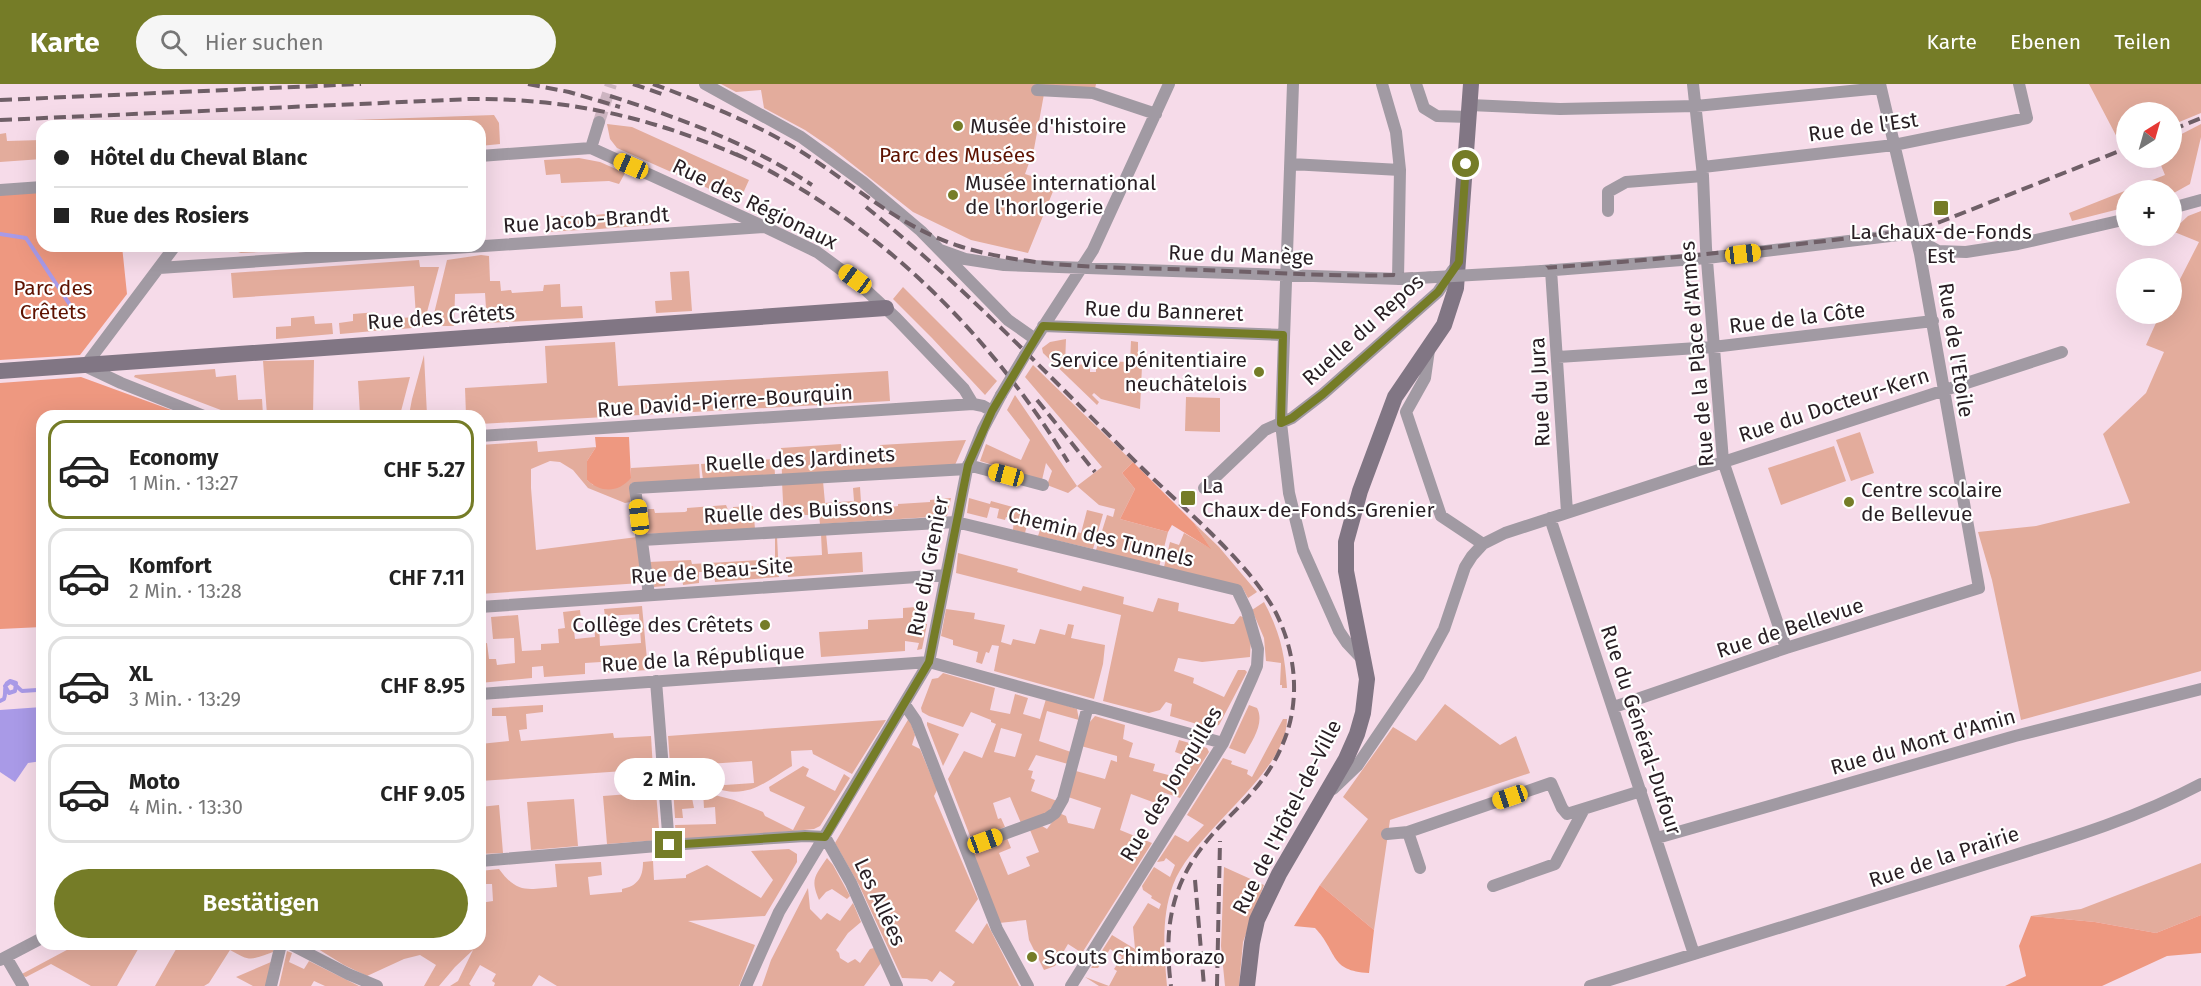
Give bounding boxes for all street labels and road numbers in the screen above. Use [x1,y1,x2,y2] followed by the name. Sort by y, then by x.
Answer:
[1806,106,1920,148] street label: Rue de l'Est
[668,153,842,256] street label: Rue des Régionaux
[502,201,670,239] street label: Rue Jacob-Brandt
[1168,239,1314,271] street label: Rue du Manège
[1674,240,1720,468] street label: Rue de la Place d'Armes
[1297,269,1429,391] street label: Ruelle du Repos
[1933,281,1979,419] street label: Rue de l'Etoile
[1084,295,1244,327] street label: Rue du Banneret
[1727,297,1867,339] street label: Rue de la Côte
[366,299,516,335] street label: Rue des Crêtets
[1524,337,1556,447] street label: Rue du Jura
[1735,362,1933,448] street label: Rue du Docteur-Kern
[596,379,854,423] street label: Rue David-Pierre-Bourquin
[705,441,896,477] street label: Ruelle des Jardinets
[703,493,894,529] street label: Ruelle des Buissons
[902,494,954,638] street label: Rue du Grenier
[1005,501,1197,573] street label: Chemin des Tunnels
[630,552,794,590] street label: Rue de Beau-Site
[1713,592,1867,664] street label: Rue de Bellevue
[1595,622,1687,838] street label: Rue du Général-Dufour
[600,638,806,678] street label: Rue de la République
[1114,702,1228,866] street label: Rue des Jonquilles
[1828,703,2018,781] street label: Rue du Mont d'Amin
[1227,715,1347,919] street label: Rue de l'Hôtel-de-Ville
[1866,820,2022,894] street label: Rue de la Prairie
[848,854,912,950] street label: Les Allées

